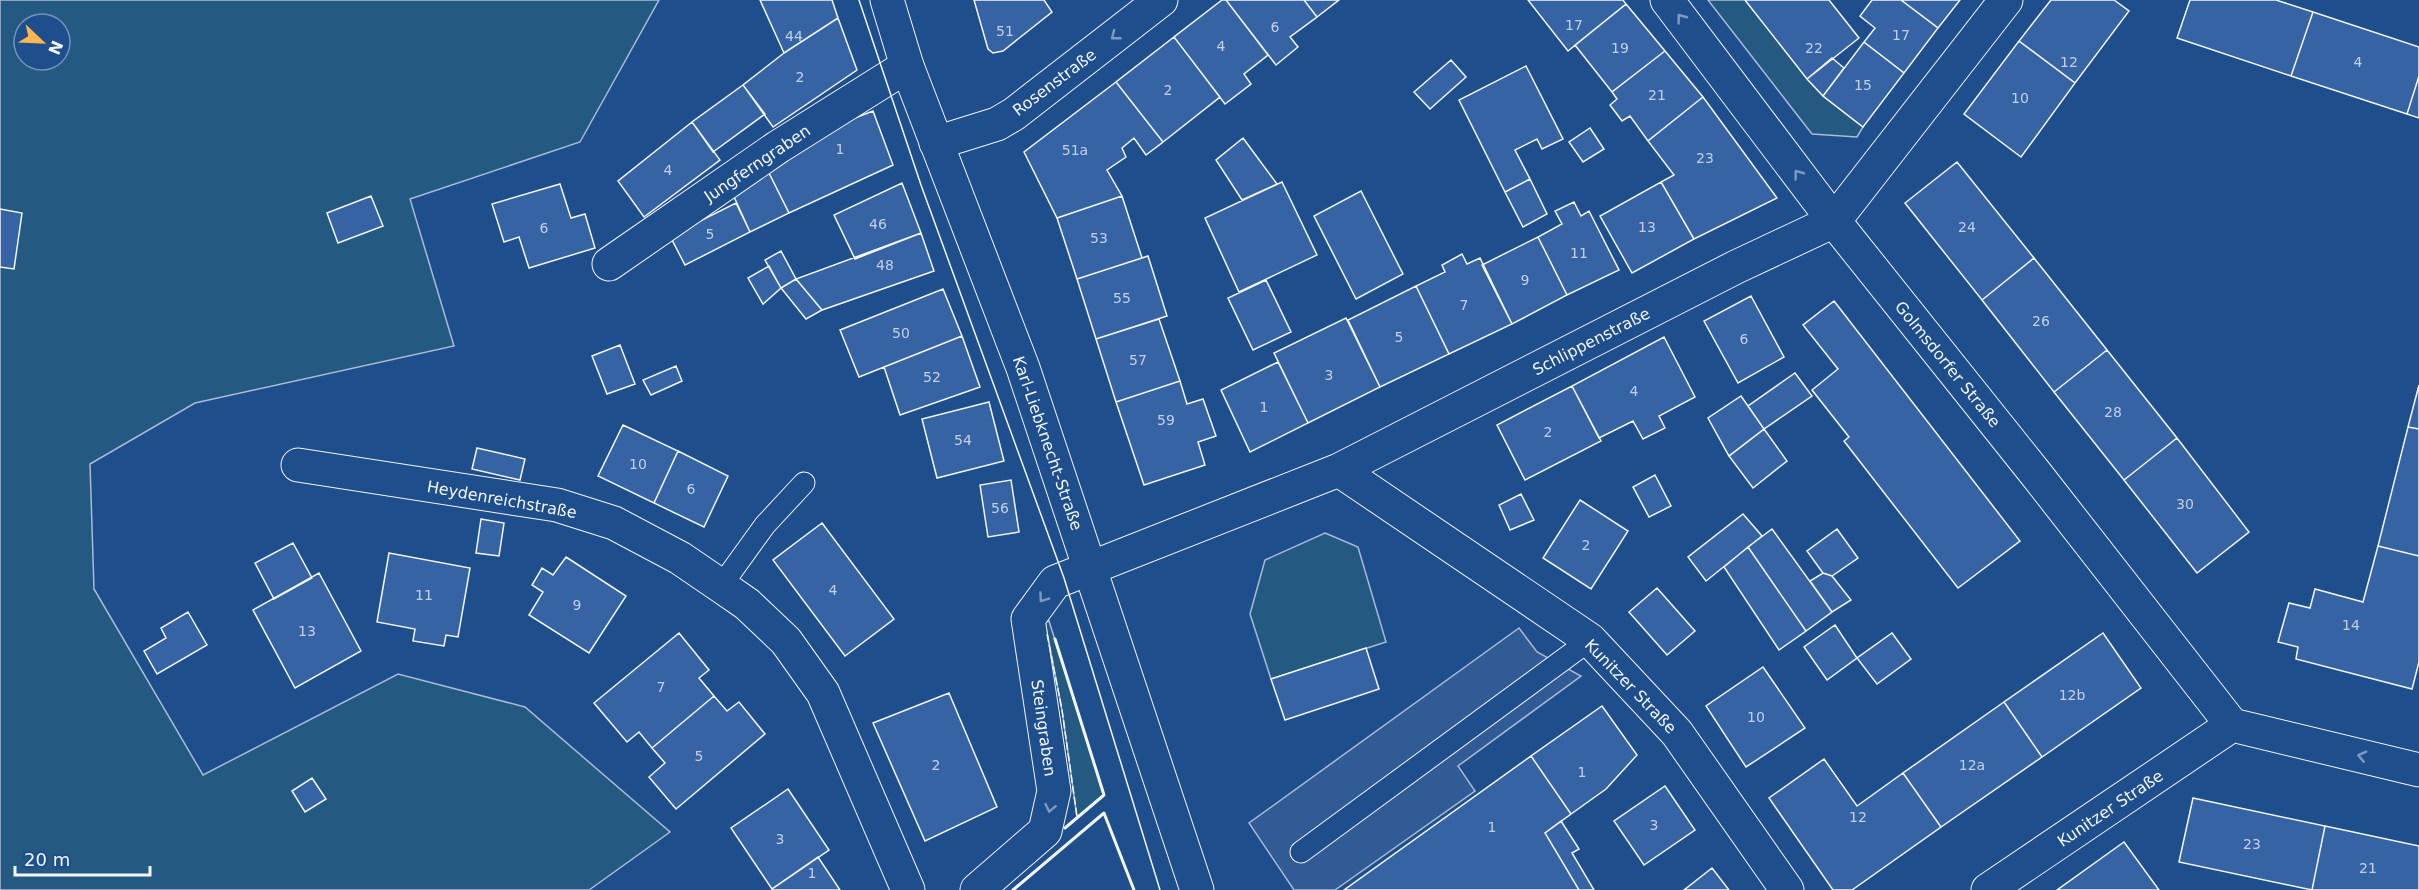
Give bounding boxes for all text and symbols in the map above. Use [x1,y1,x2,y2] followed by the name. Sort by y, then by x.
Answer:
[12,12,72,72] north arrow
[1678,14,1689,25] one-way arrow
[1565,17,1583,33] house number: 17
[1271,19,1280,35] house number: 6
[996,23,1014,39] house number: 51
[1892,27,1910,43] house number: 17
[785,28,803,44] house number: 44
[1111,28,1122,39] one-way arrow
[44,38,67,58] text: N
[1217,38,1226,54] house number: 4
[1611,40,1629,56] house number: 19
[1805,40,1823,56] house number: 22
[1009,45,1100,120] street label: Rosenstraße
[2060,54,2078,70] house number: 12
[2354,54,2363,70] house number: 4
[796,69,804,85] house number: 2
[1854,77,1872,93] house number: 15
[1164,82,1172,98] house number: 2
[1648,87,1666,103] house number: 21
[2011,90,2029,106] house number: 10
[700,121,814,206] street label: Jungferngraben
[836,141,844,157] house number: 1
[1062,142,1088,158] house number: 51a
[1696,150,1714,166] house number: 23
[664,162,673,178] house number: 4
[1795,170,1806,181] one-way arrow
[869,216,887,232] house number: 46
[1638,219,1656,235] house number: 13
[1958,219,1976,235] house number: 24
[540,220,549,236] house number: 6
[706,226,714,242] house number: 5
[1090,230,1108,246] house number: 53
[1570,245,1588,261] house number: 11
[876,257,894,273] house number: 48
[1521,272,1529,288] house number: 9
[1113,290,1131,306] house number: 55
[1460,297,1468,313] house number: 7
[1891,297,2004,431] street label: Golmsdorfer Straße
[1529,304,1653,379] street label: Schlippenstraße
[2032,313,2050,329] house number: 26
[892,325,910,341] house number: 50
[1395,329,1403,345] house number: 5
[1740,331,1749,347] house number: 6
[1129,352,1147,368] house number: 57
[1009,353,1086,533] street label: Karl-Liebknecht-Straße
[1325,367,1333,383] house number: 3
[923,369,941,385] house number: 52
[1630,383,1639,399] house number: 4
[1260,399,1268,415] house number: 1
[2104,404,2122,420] house number: 28
[1157,412,1175,428] house number: 59
[1544,424,1552,440] house number: 2
[954,432,972,448] house number: 54
[629,456,647,472] house number: 10
[425,477,578,522] street label: Heydenreichstraße
[687,481,696,497] house number: 6
[2176,496,2194,512] house number: 30
[991,500,1009,516] house number: 56
[1582,537,1590,553] house number: 2
[829,582,838,598] house number: 4
[415,587,433,603] house number: 11
[1039,592,1050,603] one-way arrow
[573,597,581,613] house number: 9
[2342,617,2360,633] house number: 14
[298,623,316,639] house number: 13
[1581,635,1680,737] street label: Kunitzer Straße
[1027,678,1060,778] street label: Steingraben
[657,679,665,695] house number: 7
[2059,687,2085,703] house number: 12b
[1747,709,1765,725] house number: 10
[695,748,703,764] house number: 5
[2357,751,2367,764] one-way arrow
[932,757,940,773] house number: 2
[1959,757,1985,773] house number: 12a
[1578,764,1586,780] house number: 1
[2054,766,2167,851] street label: Kunitzer Straße
[1044,802,1057,812] one-way arrow
[1849,809,1867,825] house number: 12
[1650,817,1658,833] house number: 3
[1488,819,1496,835] house number: 1
[776,831,784,847] house number: 3
[2243,836,2261,852] house number: 23
[15,839,150,877] scale bar
[24,849,70,870] text: 20 m
[2359,860,2377,876] house number: 21
[808,865,816,881] house number: 1

